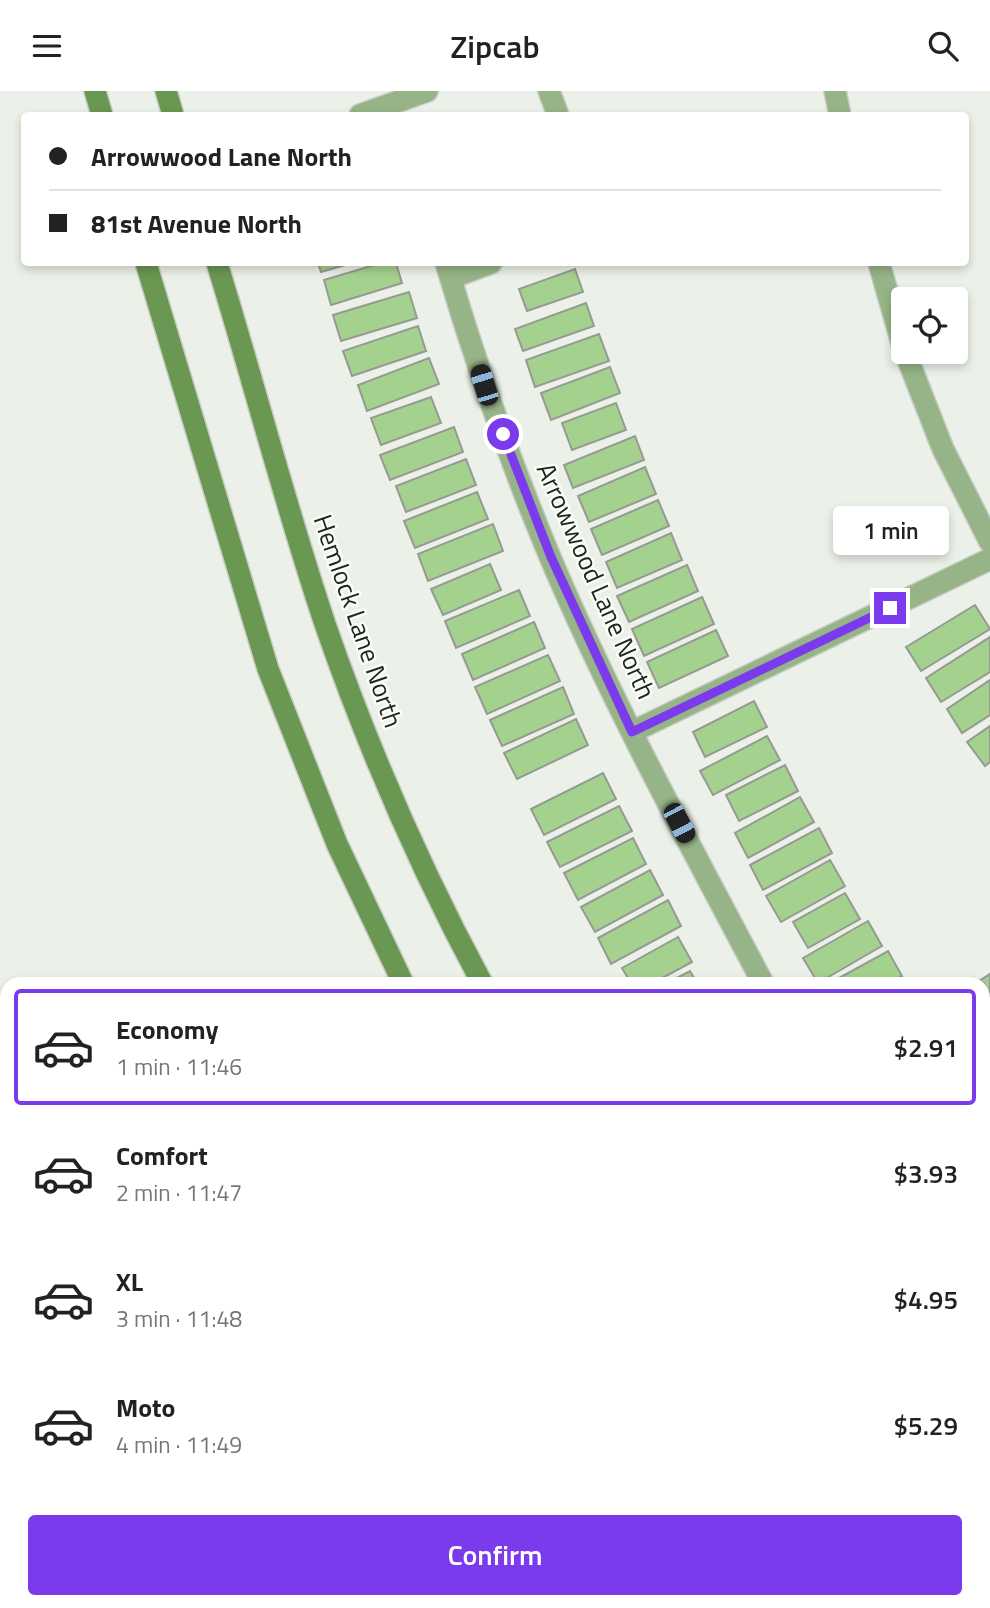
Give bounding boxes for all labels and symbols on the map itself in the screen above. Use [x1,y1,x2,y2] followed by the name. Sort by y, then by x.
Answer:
[468,362,501,408] car
[487,418,519,450] route start
[527,456,666,705] street label: Arrowwood Lane North
[832,507,948,555] callout: 1 min
[304,509,413,733] street label: Hemlock Lane North
[874,592,906,624] route end
[660,800,699,846] car

